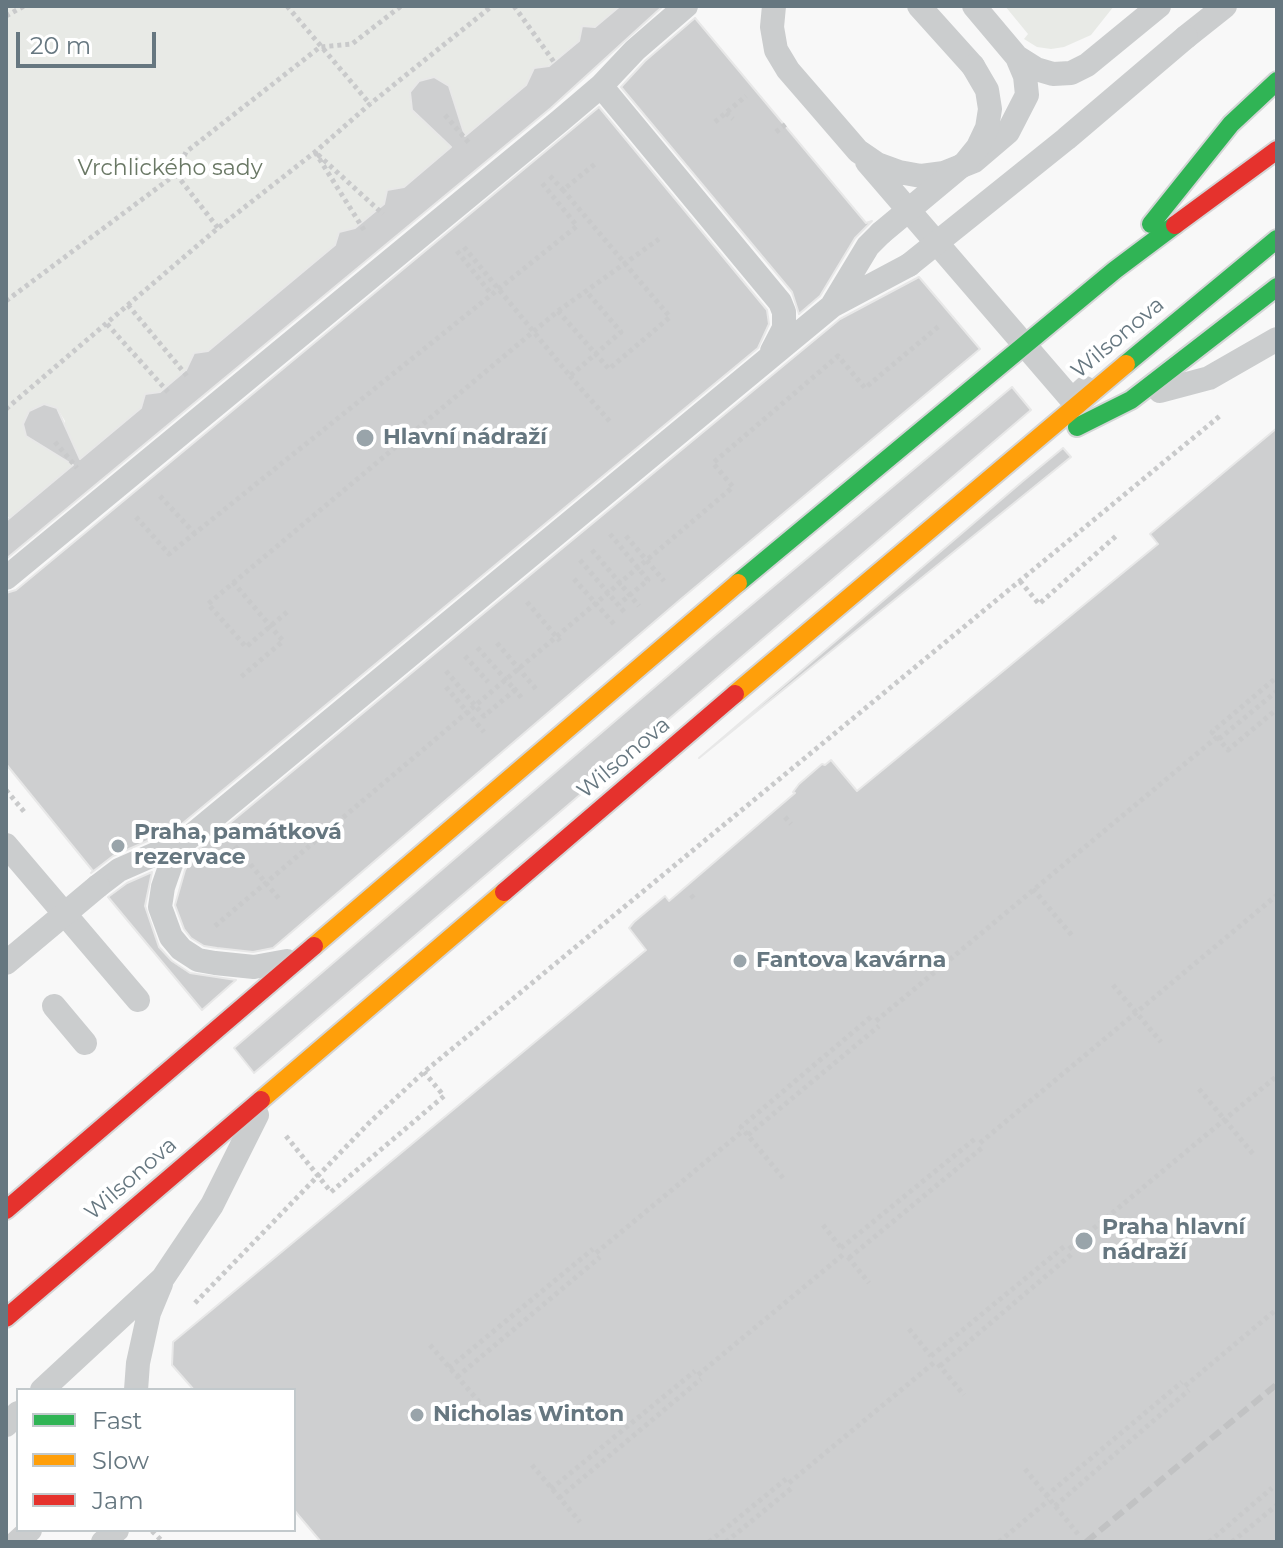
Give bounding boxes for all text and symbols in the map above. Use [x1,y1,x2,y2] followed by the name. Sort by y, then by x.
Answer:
[20,16,160,66] scale bar
[30,31,91,60] text: 20 m
[77,156,263,182] park label: Vrchlického sady
[1066,291,1170,385] street label: Wilsonova
[383,425,547,451] place label: Hlavní nádraží
[354,427,376,449] marker: Hlavní nádraží
[572,711,676,805] street label: Wilsonova
[134,820,342,872] place label: Praha, památková rezervace
[109,837,127,855] marker: Praha, památková rezervace
[756,948,946,974] place label: Fantova kavárna
[731,952,749,970] marker: Fantova kavárna
[80,1132,182,1226] street label: Wilsonova
[1102,1215,1245,1266] place label: Praha hlavní nádraží
[1073,1230,1095,1252] marker: Praha hlavní nádraží
[16,1388,296,1532] legend
[433,1402,624,1428] place label: Nicholas Winton
[92,1406,142,1435] text: Fast
[408,1406,426,1424] marker: Nicholas Winton
[92,1446,149,1475] text: Slow
[92,1486,144,1515] text: Jam

